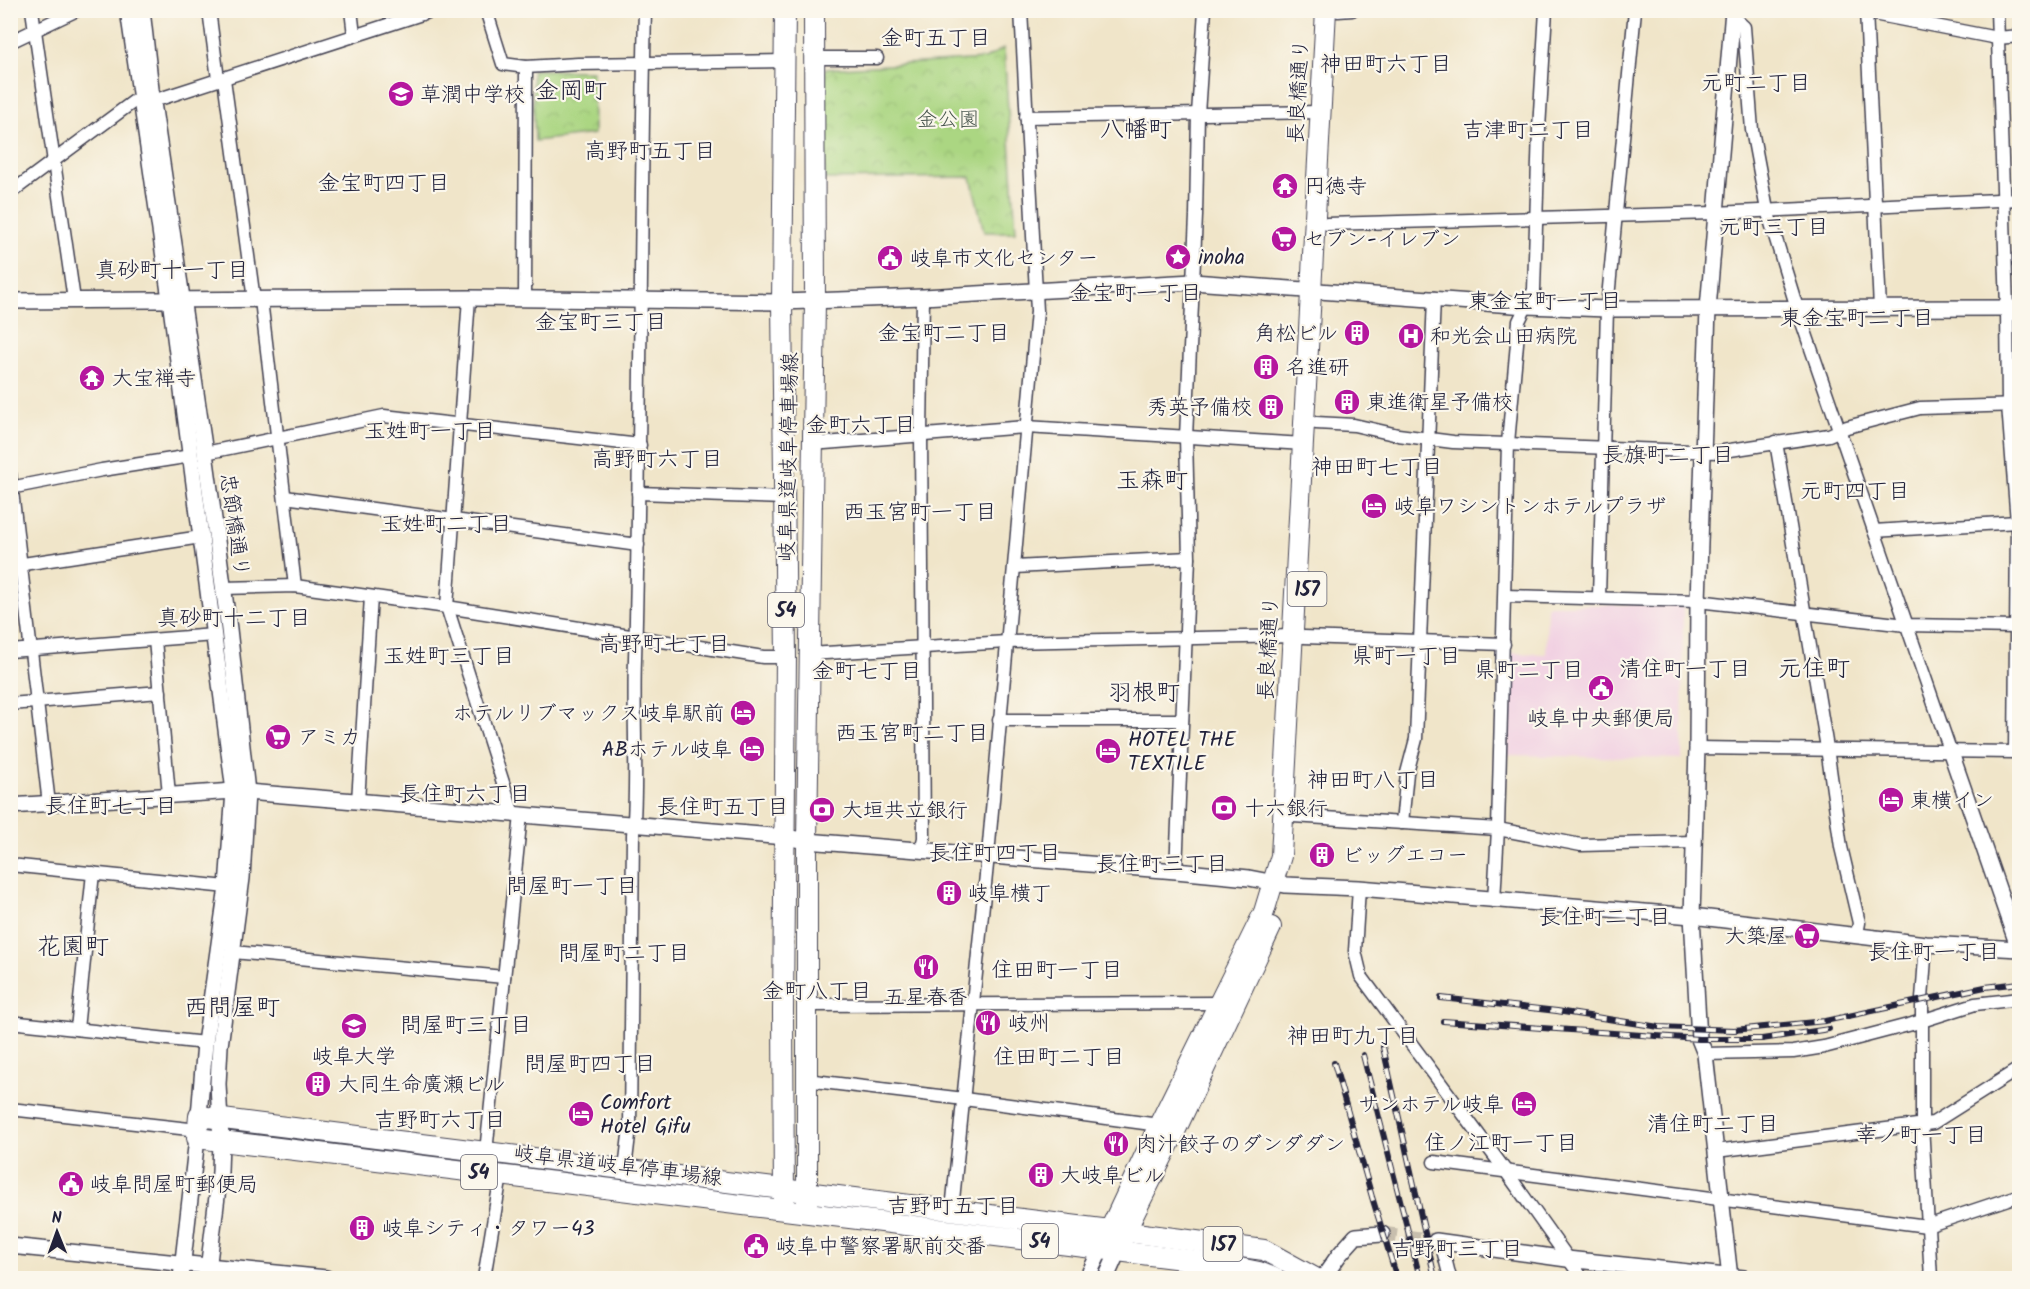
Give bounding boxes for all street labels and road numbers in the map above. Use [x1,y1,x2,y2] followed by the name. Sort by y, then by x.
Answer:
[1280,38,1319,144] street label: 長良橋通り
[771,352,808,562] street label: 岐阜県道岐阜停車場線
[210,471,257,579] street label: 忠節橋通り
[1288,572,1326,606] road number: 157
[768,593,804,627] road number: 54
[1250,595,1289,701] street label: 長良橋通り
[512,1137,724,1196] street label: 岐阜県道岐阜停車場線
[461,1155,497,1189] road number: 54
[1022,1224,1058,1258] road number: 54
[1204,1227,1242,1261] road number: 157

